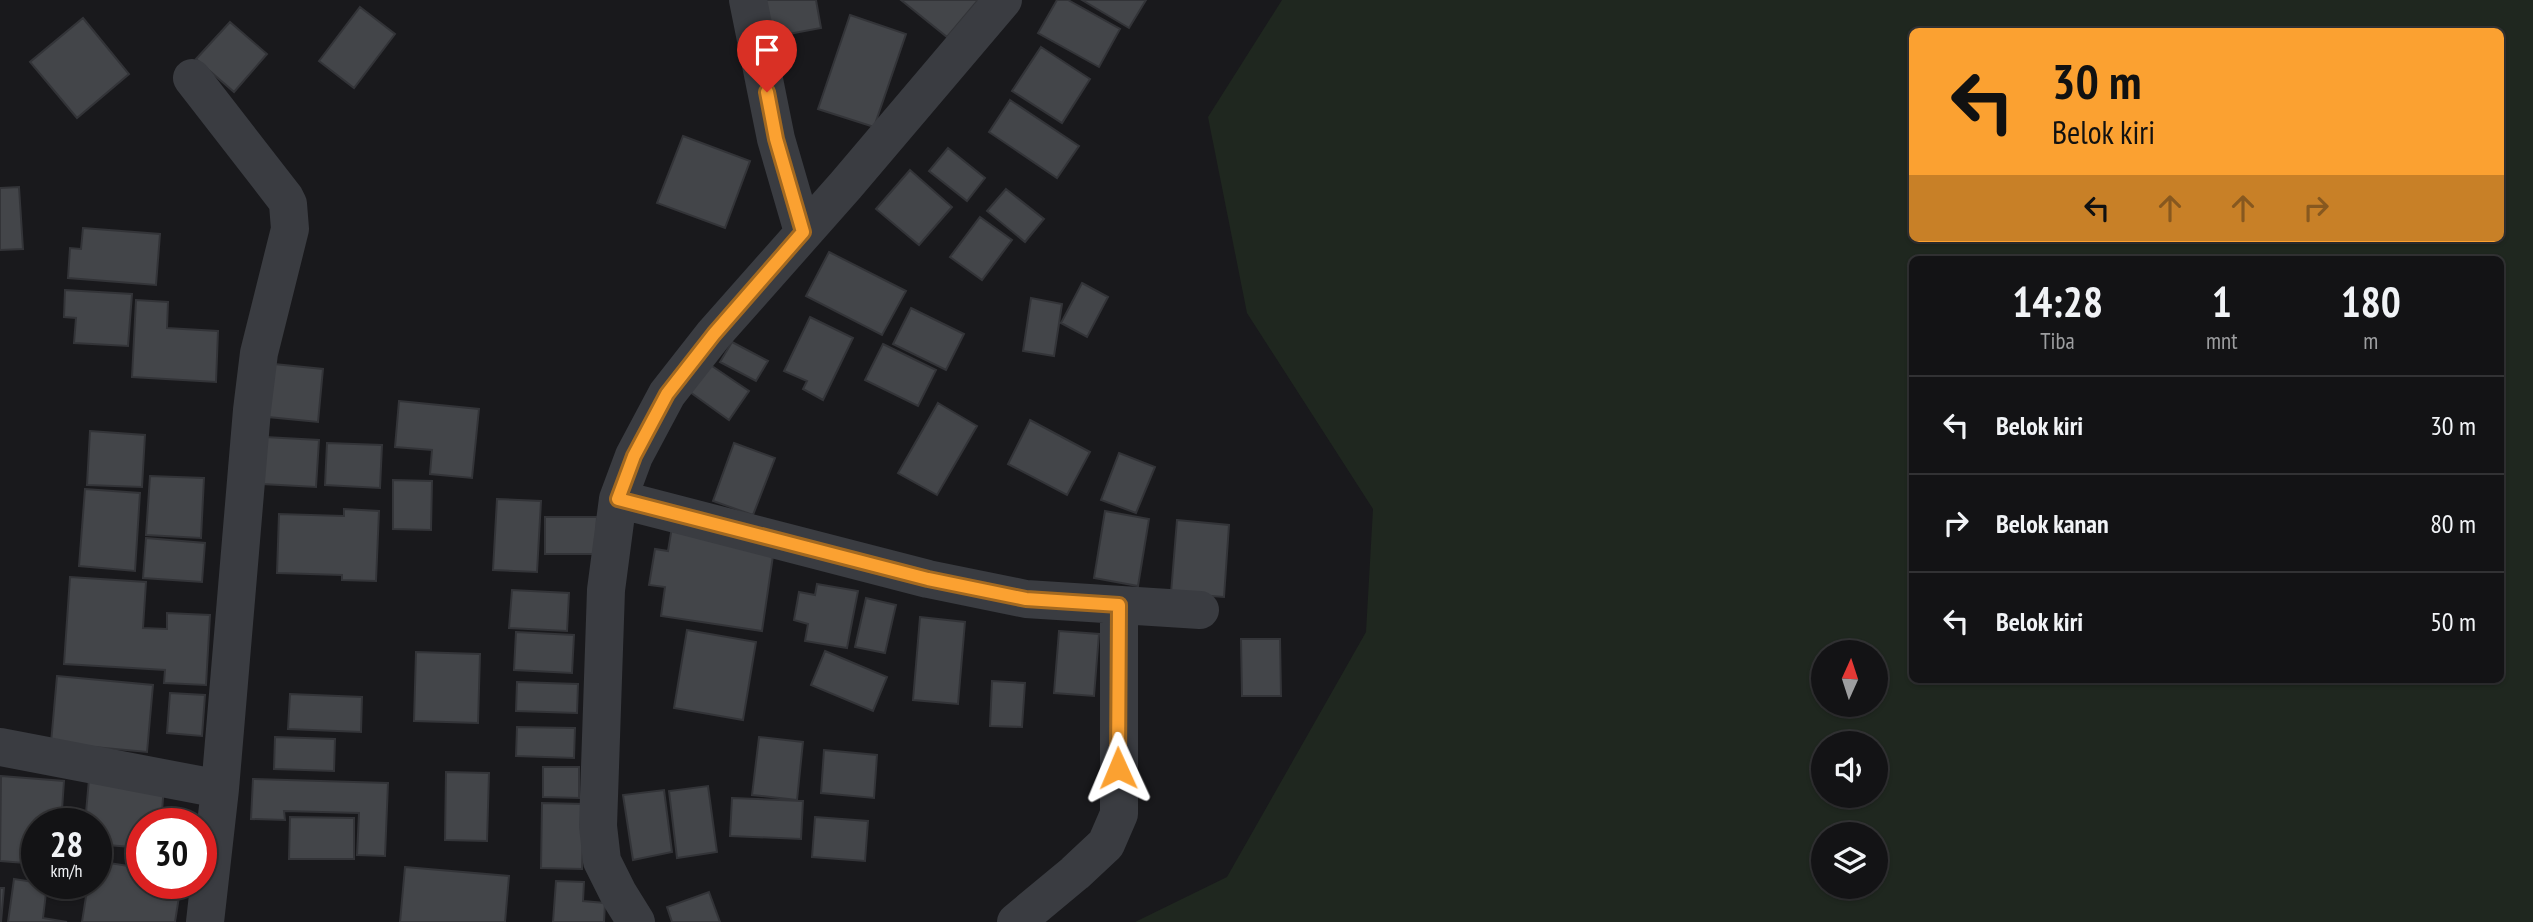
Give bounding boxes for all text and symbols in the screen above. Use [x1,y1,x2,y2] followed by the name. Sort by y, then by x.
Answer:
[737,20,797,92] pin
[748,31,786,69] icon: arrive
[2052,49,2141,113] text: 30 m
[1937,56,2028,147] icon: left
[2052,111,2155,153] text: Belok kiri
[2078,189,2116,227] icon: left
[2151,189,2189,227] icon: ahead
[2224,189,2262,227] icon: ahead
[2297,189,2335,227] icon: right
[2012,274,2103,329] text: 14:28
[2212,274,2232,329] text: 1
[2341,274,2401,329] text: 180
[2040,326,2075,355] text: Tiba
[2206,326,2238,355] text: mnt
[2363,326,2378,355] text: m
[1937,406,1975,444] icon: left
[1996,409,2083,442] text: Belok kiri
[2430,409,2476,442] text: 30 m
[1937,504,1975,542] icon: right
[1996,507,2109,540] text: Belok kanan
[2430,507,2476,540] text: 80 m
[1937,602,1975,640] icon: left
[1996,605,2083,638] text: Belok kiri
[2430,605,2476,638] text: 50 m
[1811,640,1888,718] north arrow
[1811,640,1888,899] map controls
[1081,731,1155,805] position arrow
[1811,731,1888,808] button: sound
[126,808,217,899] speed limit sign: 30
[50,821,83,867] text: 28
[1811,822,1888,899] button: layers
[51,859,82,882] text: km/h

